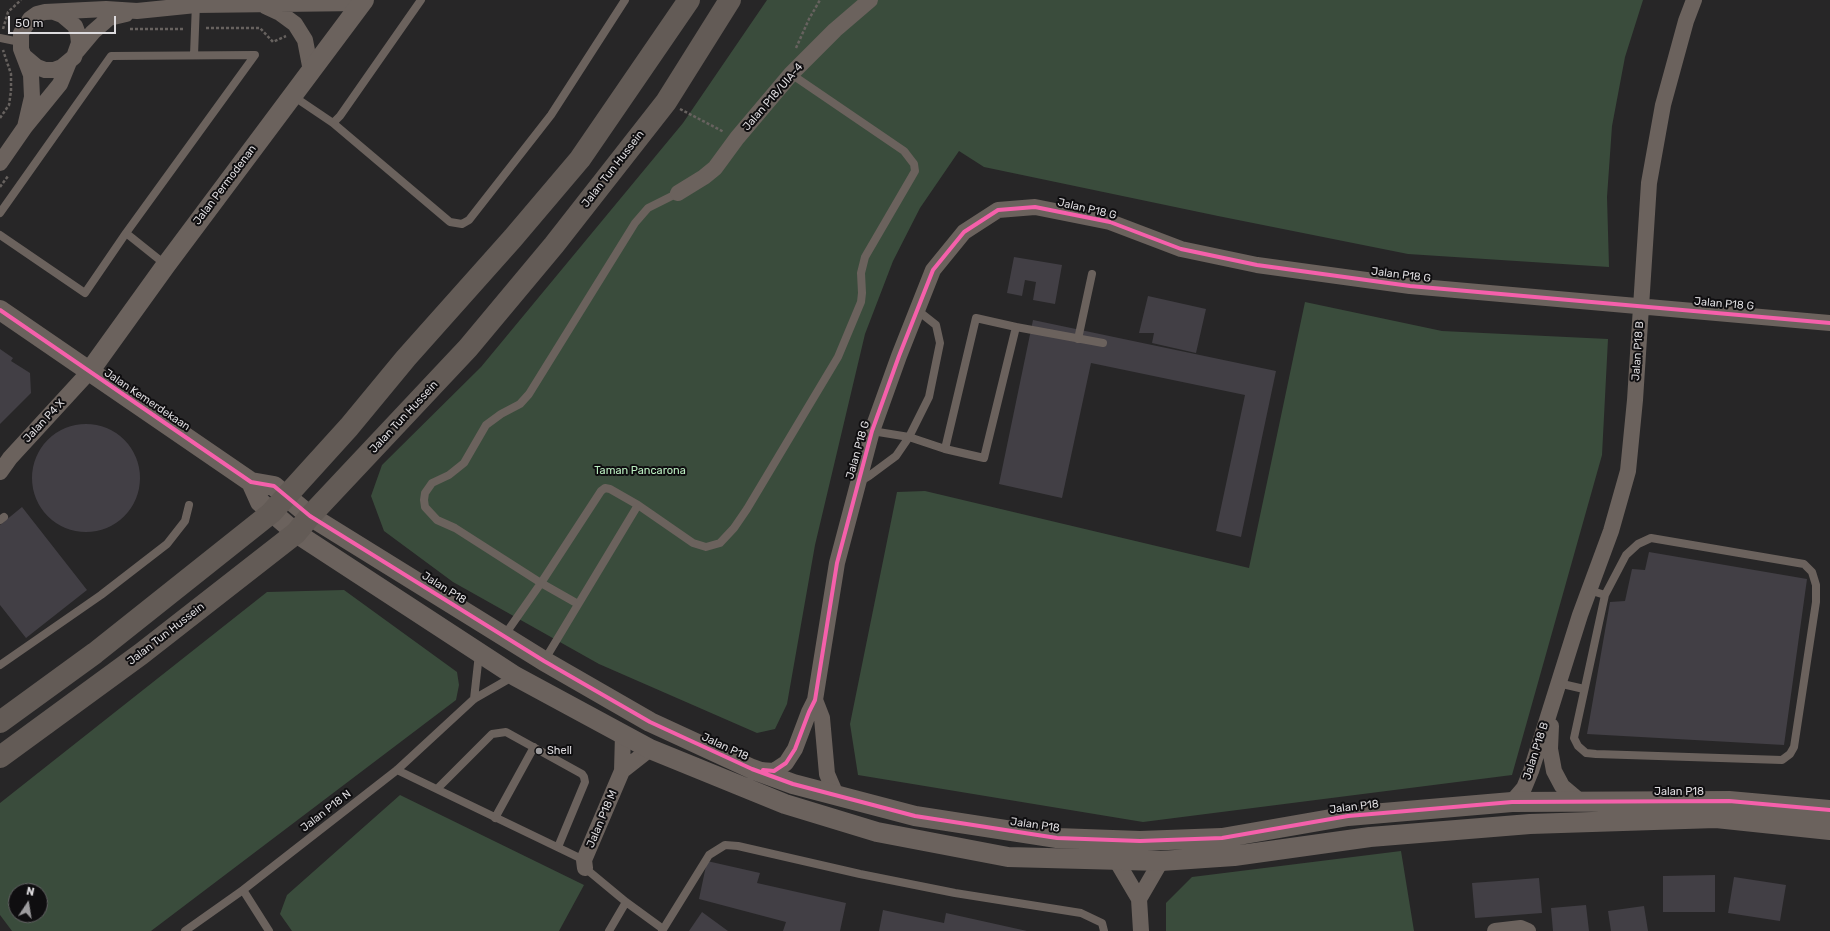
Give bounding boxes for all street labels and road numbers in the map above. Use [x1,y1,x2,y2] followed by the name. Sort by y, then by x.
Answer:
[740,61,806,133] street label: Jalan P18/UIA-4
[579,128,647,210] street label: Jalan Tun Hussein
[191,142,259,228] street label: Jalan Permodenan
[1056,196,1118,222] street label: Jalan P18 G
[1370,265,1432,285] street label: Jalan P18 G
[1694,295,1754,313] street label: Jalan P18 G
[1629,321,1647,381] street label: Jalan P18 B
[102,366,192,434] street label: Jalan Kemerdekaan
[367,378,441,456] street label: Jalan Tun Hussein
[21,397,67,445] street label: Jalan P4 X
[843,419,873,481] street label: Jalan P18 G
[419,569,469,607] street label: Jalan P18
[125,600,207,668] street label: Jalan Tun Hussein
[1520,720,1552,782] street label: Jalan P18 B
[700,730,750,764] street label: Jalan P18
[1654,785,1704,799] street label: Jalan P18
[298,787,354,835] street label: Jalan P18 N
[584,788,620,850] street label: Jalan P18 M
[1328,797,1380,817] street label: Jalan P18
[1009,815,1061,835] street label: Jalan P18

